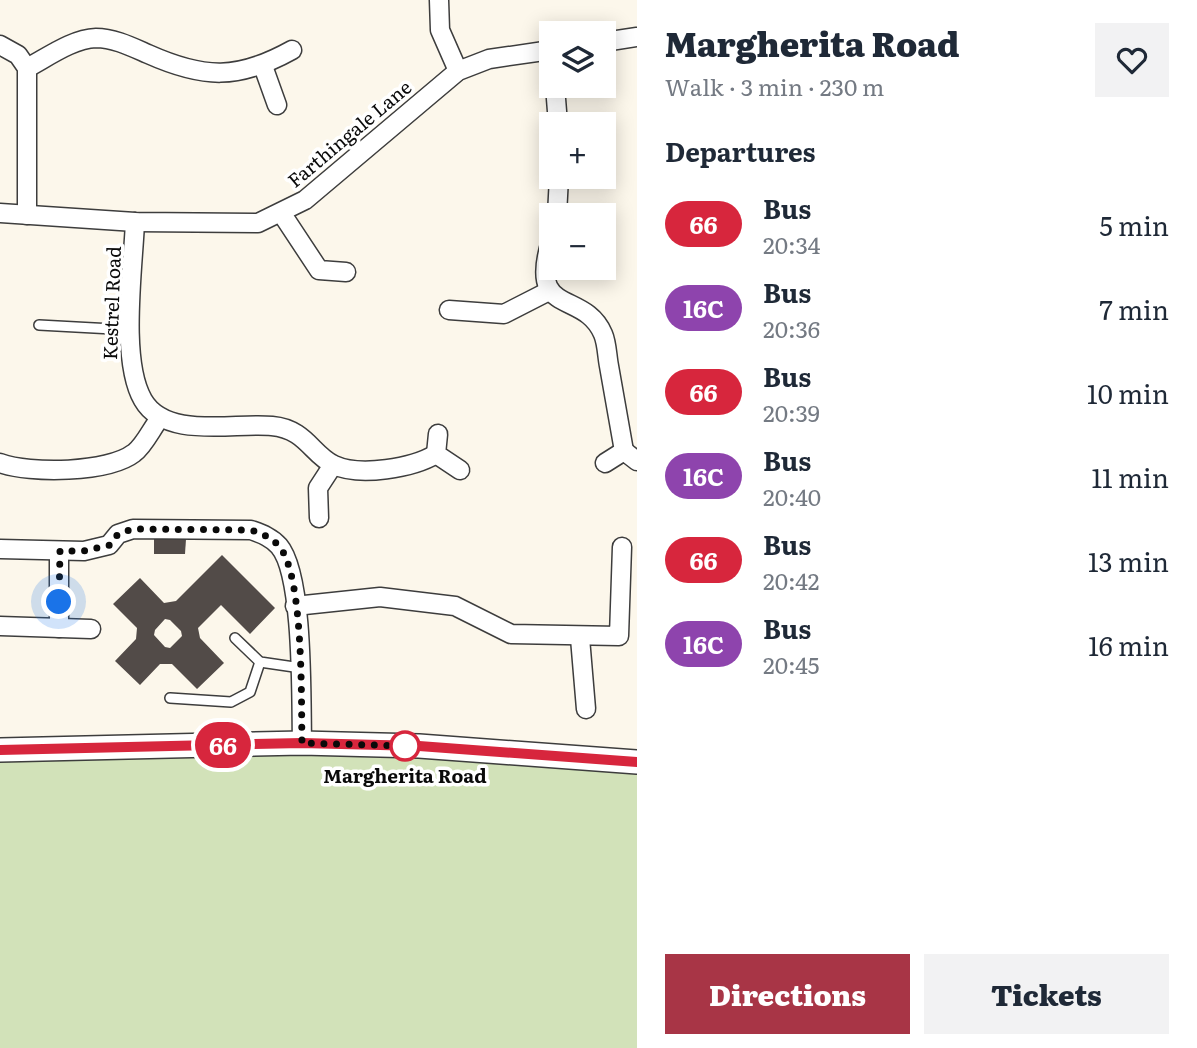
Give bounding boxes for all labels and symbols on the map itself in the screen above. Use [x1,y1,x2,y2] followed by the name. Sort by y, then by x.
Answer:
[281,73,417,193] street label: Farthingale Lane
[95,245,127,360] street label: Kestrel Road
[41,584,76,619] your location
[192,722,255,768] line badge: 66
[390,731,420,761] marker: Margherita Road
[323,761,487,789] place label: Margherita Road

